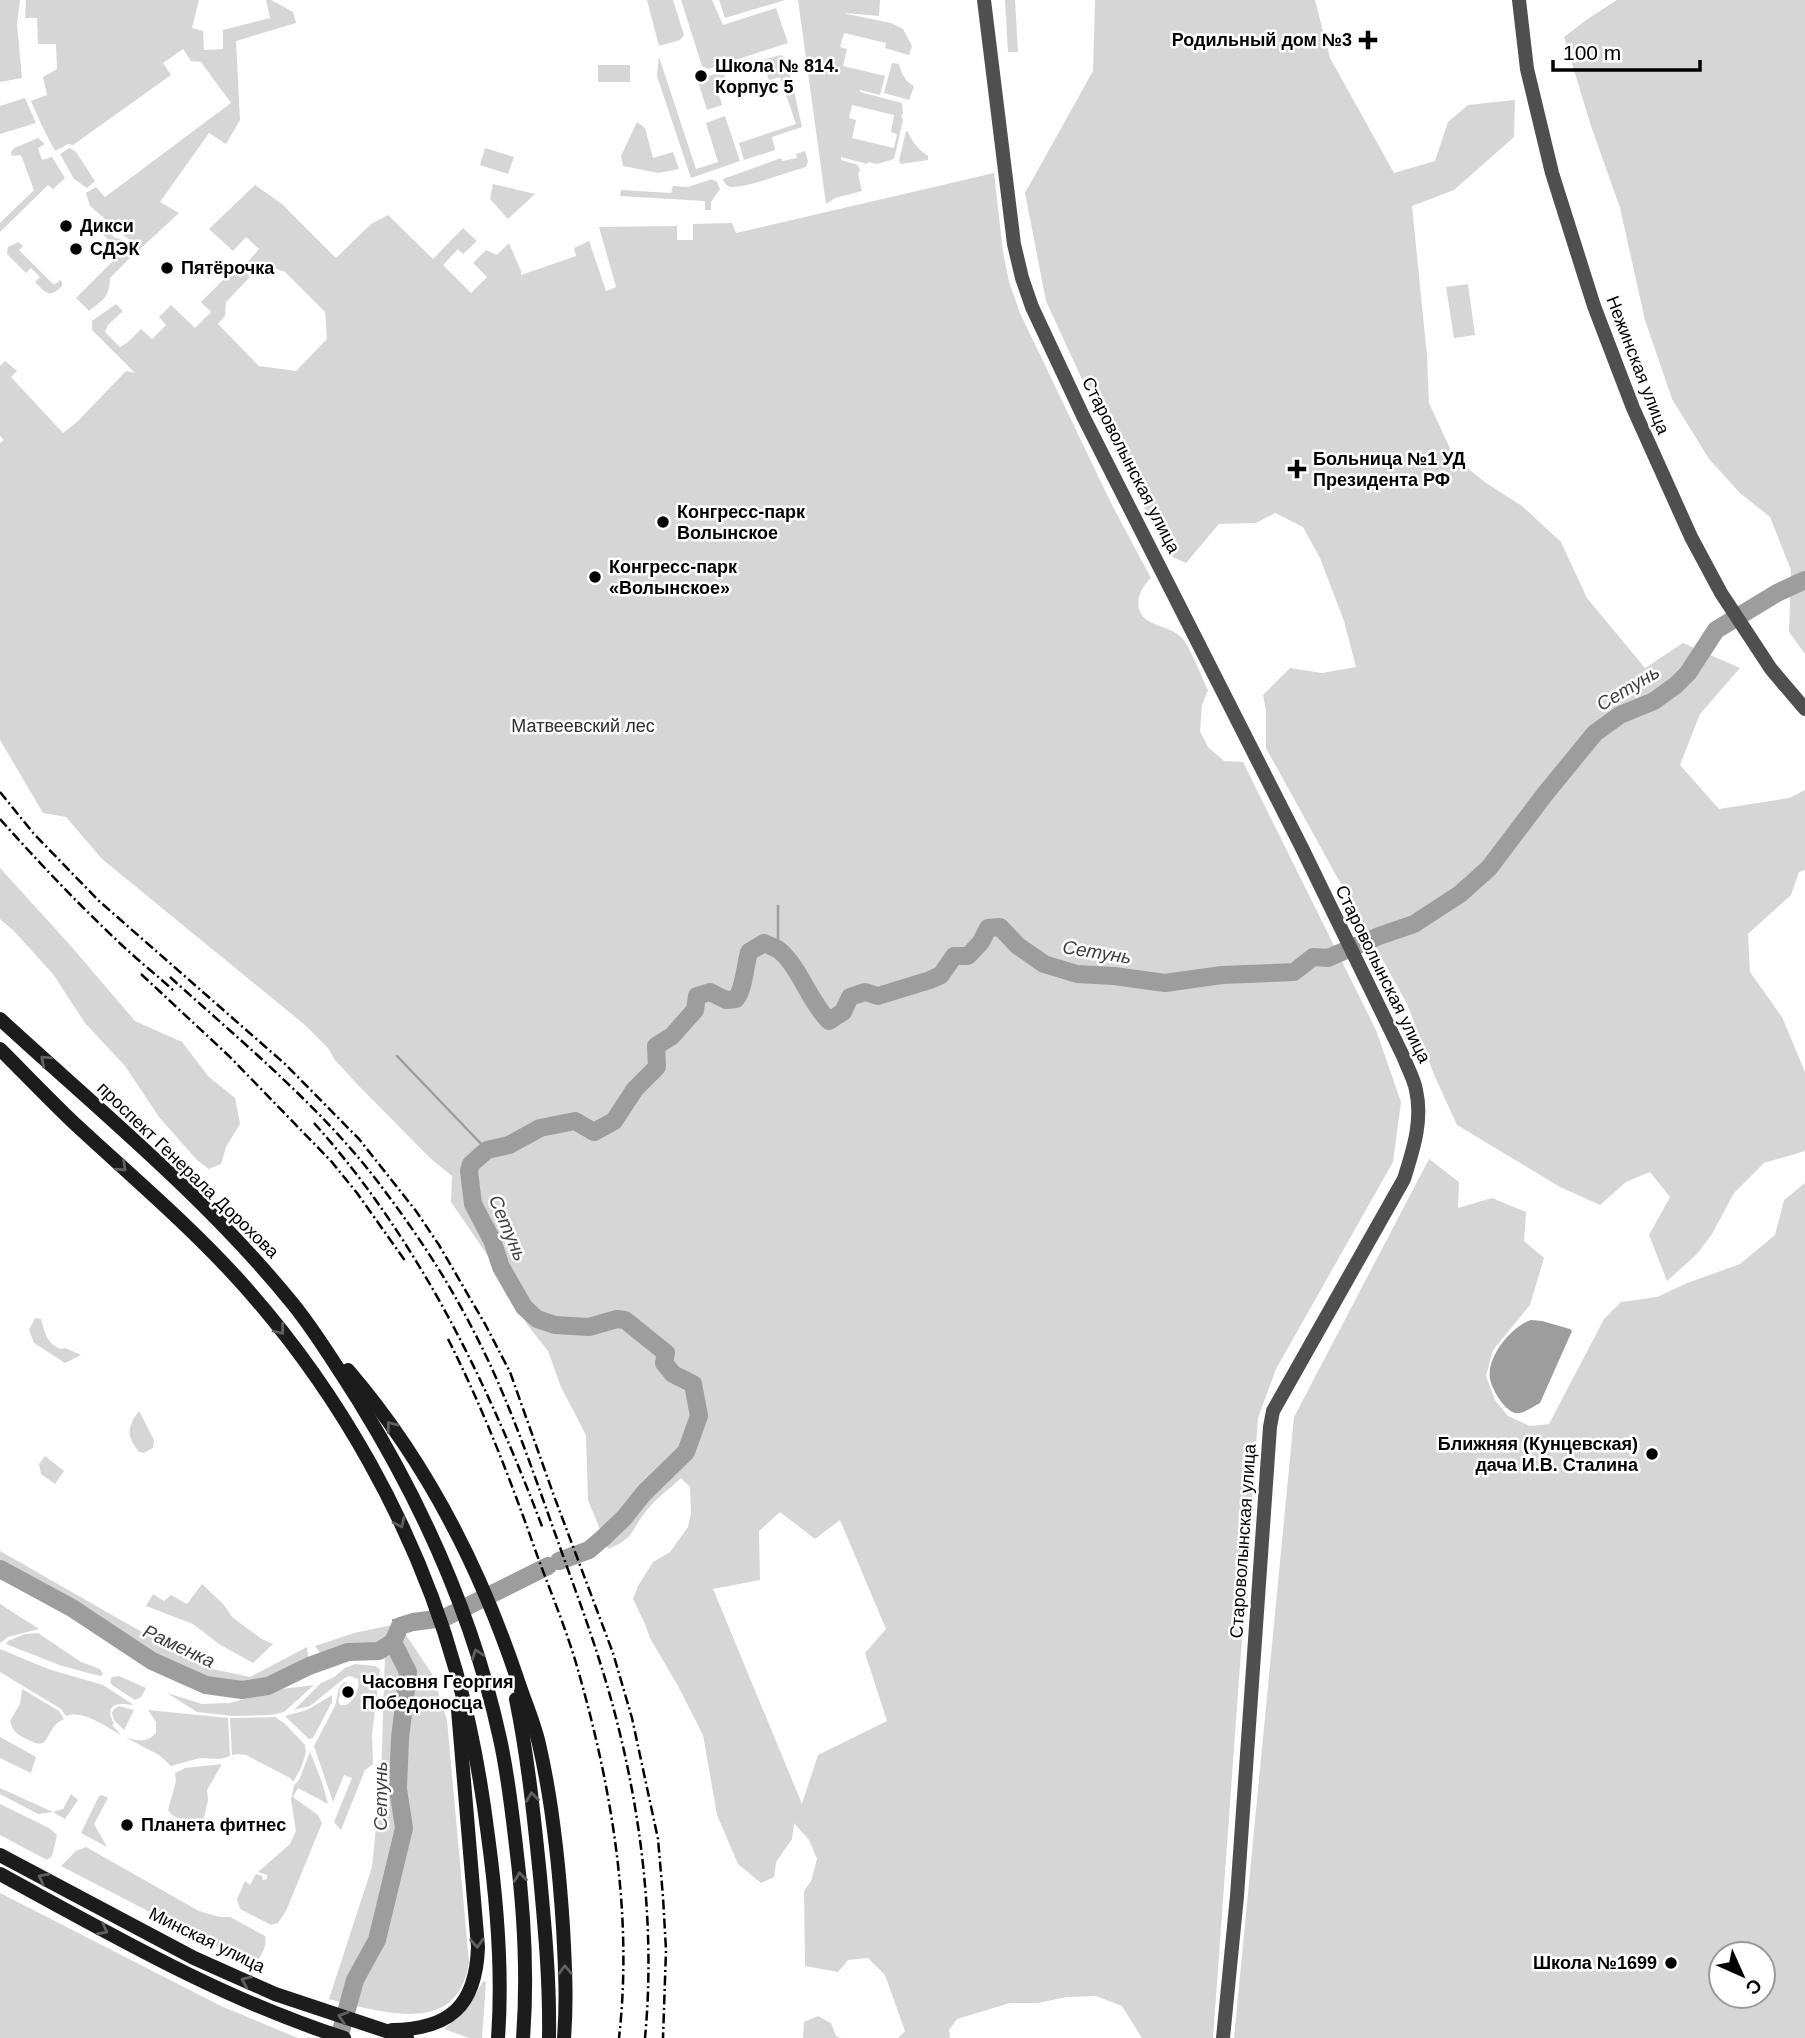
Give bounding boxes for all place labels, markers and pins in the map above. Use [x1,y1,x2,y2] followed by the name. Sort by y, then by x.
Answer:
[1172,30,1352,50] place label: Родильный дом №3
[1358,30,1378,50] marker: Родильный дом №3
[715,56,839,97] place label: Школа № 814. Корпус 5
[693,68,709,84] marker: Школа № 814. Корпус 5
[80,216,134,236] place label: Дикси
[58,218,74,234] marker: Дикси
[90,239,140,259] place label: СДЭК
[68,241,84,257] marker: СДЭК
[181,258,275,278] place label: Пятёрочка
[159,260,175,276] marker: Пятёрочка
[1313,449,1466,490] place label: Больница №1 УД Президента РФ
[1287,459,1307,479] marker: Больница №1 УД Президента РФ
[677,502,806,543] place label: Конгресс-парк Волынское
[655,514,671,530] marker: Конгресс-парк Волынское
[609,557,738,598] place label: Конгресс-парк «Волынское»
[587,569,603,585] marker: Конгресс-парк «Волынское»
[1438,1434,1639,1475] place label: Ближняя (Кунцевская) дача И.В. Сталина
[1644,1446,1660,1462] marker: Ближняя (Кунцевская) дача И.В. Сталина
[362,1672,513,1713] place label: Часовня Георгия Победоносца
[340,1684,356,1700] marker: Часовня Георгия Победоносца
[141,1815,286,1835] place label: Планета фитнес
[119,1817,135,1833] marker: Планета фитнес
[1533,1953,1657,1973] place label: Школа №1699
[1663,1955,1679,1971] marker: Школа №1699

